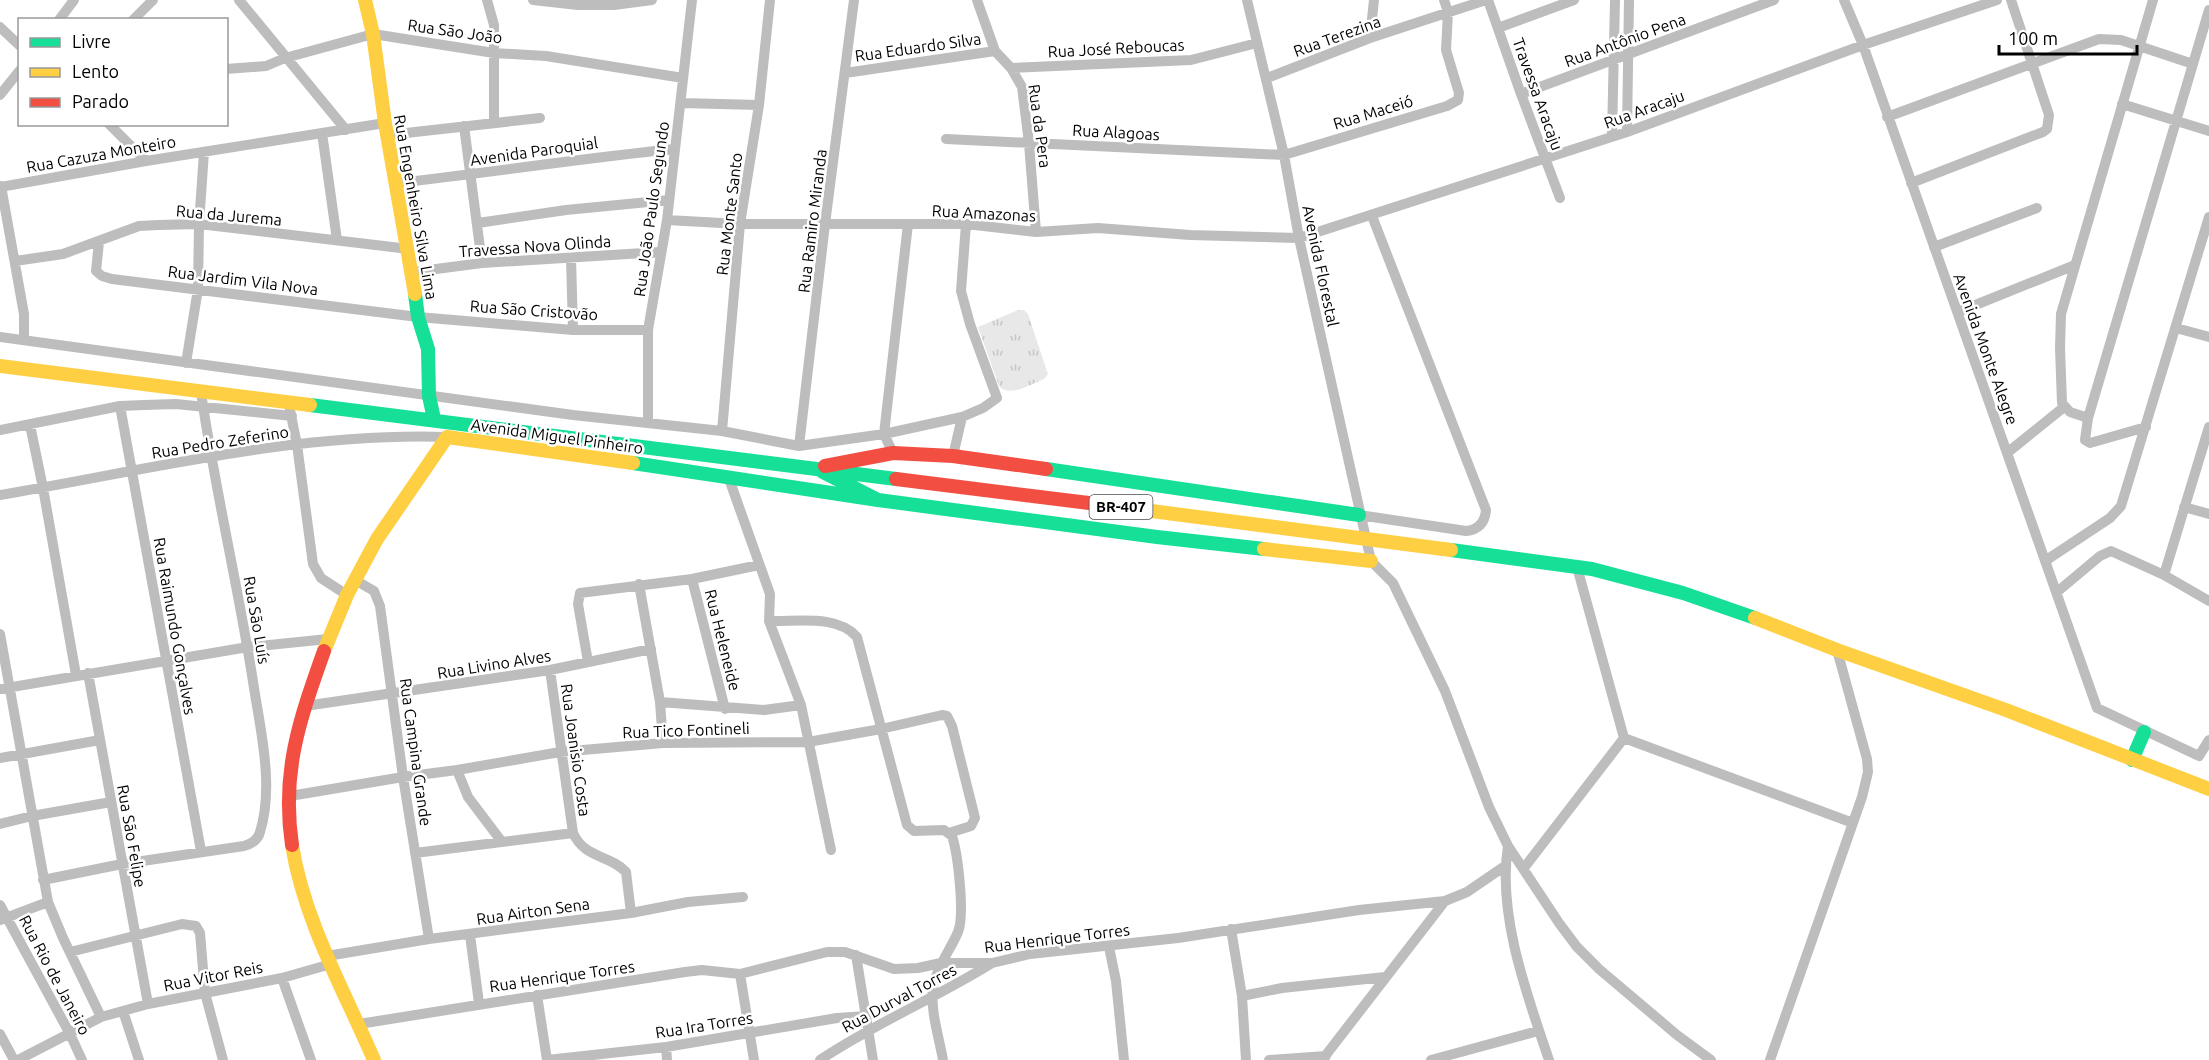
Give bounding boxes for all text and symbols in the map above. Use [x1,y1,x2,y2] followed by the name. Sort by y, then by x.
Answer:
[1562,10,1688,70] street label: Rua Antônio Pena
[1291,12,1383,60] street label: Rua Terezina
[406,15,504,47] street label: Rua São João
[18,18,228,126] legend
[1999,18,2137,56] scale bar
[2008,28,2058,48] text: 100 m
[854,29,982,65] street label: Rua Eduardo Silva
[72,31,111,51] text: Livre
[1047,35,1185,61] street label: Rua José Reboucas
[1509,35,1567,153] street label: Travessa Aracaju
[72,61,119,81] text: Lento
[1025,83,1055,169] street label: Rua da Pera
[1601,86,1687,132] street label: Rua Aracaju
[72,91,129,111] text: Parado
[1331,91,1415,133] street label: Rua Maceió
[391,113,441,301] street label: Rua Engenheiro Silva Lima
[630,120,672,298] street label: Rua João Paulo Segundo
[1072,121,1160,143] street label: Rua Alagoas
[25,132,177,176] street label: Rua Cazuza Monteiro
[469,133,599,169] street label: Avenida Paroquial
[794,148,830,294] street label: Rua Ramiro Miranda
[713,152,745,276] street label: Rua Monte Santo
[175,201,283,229] street label: Rua da Jurema
[931,201,1037,225] street label: Rua Amazonas
[1299,204,1343,328] street label: Avenida Florestal
[458,232,612,260] street label: Travessa Nova Olinda
[167,262,319,298] street label: Rua Jardim Vila Nova
[1950,271,2022,427] street label: Avenida Monte Alegre
[469,297,599,323] street label: Rua São Cristovão
[470,415,644,457] street label: Avenida Miguel Pinheiro
[150,422,290,462] street label: Rua Pedro Zeferino
[1090,495,1152,519] road number: BR-407
[151,536,199,716] street label: Rua Raimundo Gonçalves
[240,575,274,665] street label: Rua São Luís
[702,587,744,693] street label: Rua Heleneide
[436,646,552,682] street label: Rua Livino Alves
[397,677,435,827] street label: Rua Campina Grande
[558,682,594,818] street label: Rua Joanisio Costa
[622,719,750,741] street label: Rua Tico Fontineli
[114,783,150,889] street label: Rua São Felipe
[475,894,591,928] street label: Rua Airton Sena
[16,912,94,1038] street label: Rua Rio de Janeiro
[983,920,1131,956] street label: Rua Henrique Torres
[488,957,636,995] street label: Rua Henrique Torres
[162,958,264,994] street label: Rua Vitor Reis
[839,960,959,1036] street label: Rua Durval Torres
[654,1008,754,1042] street label: Rua Ira Torres

